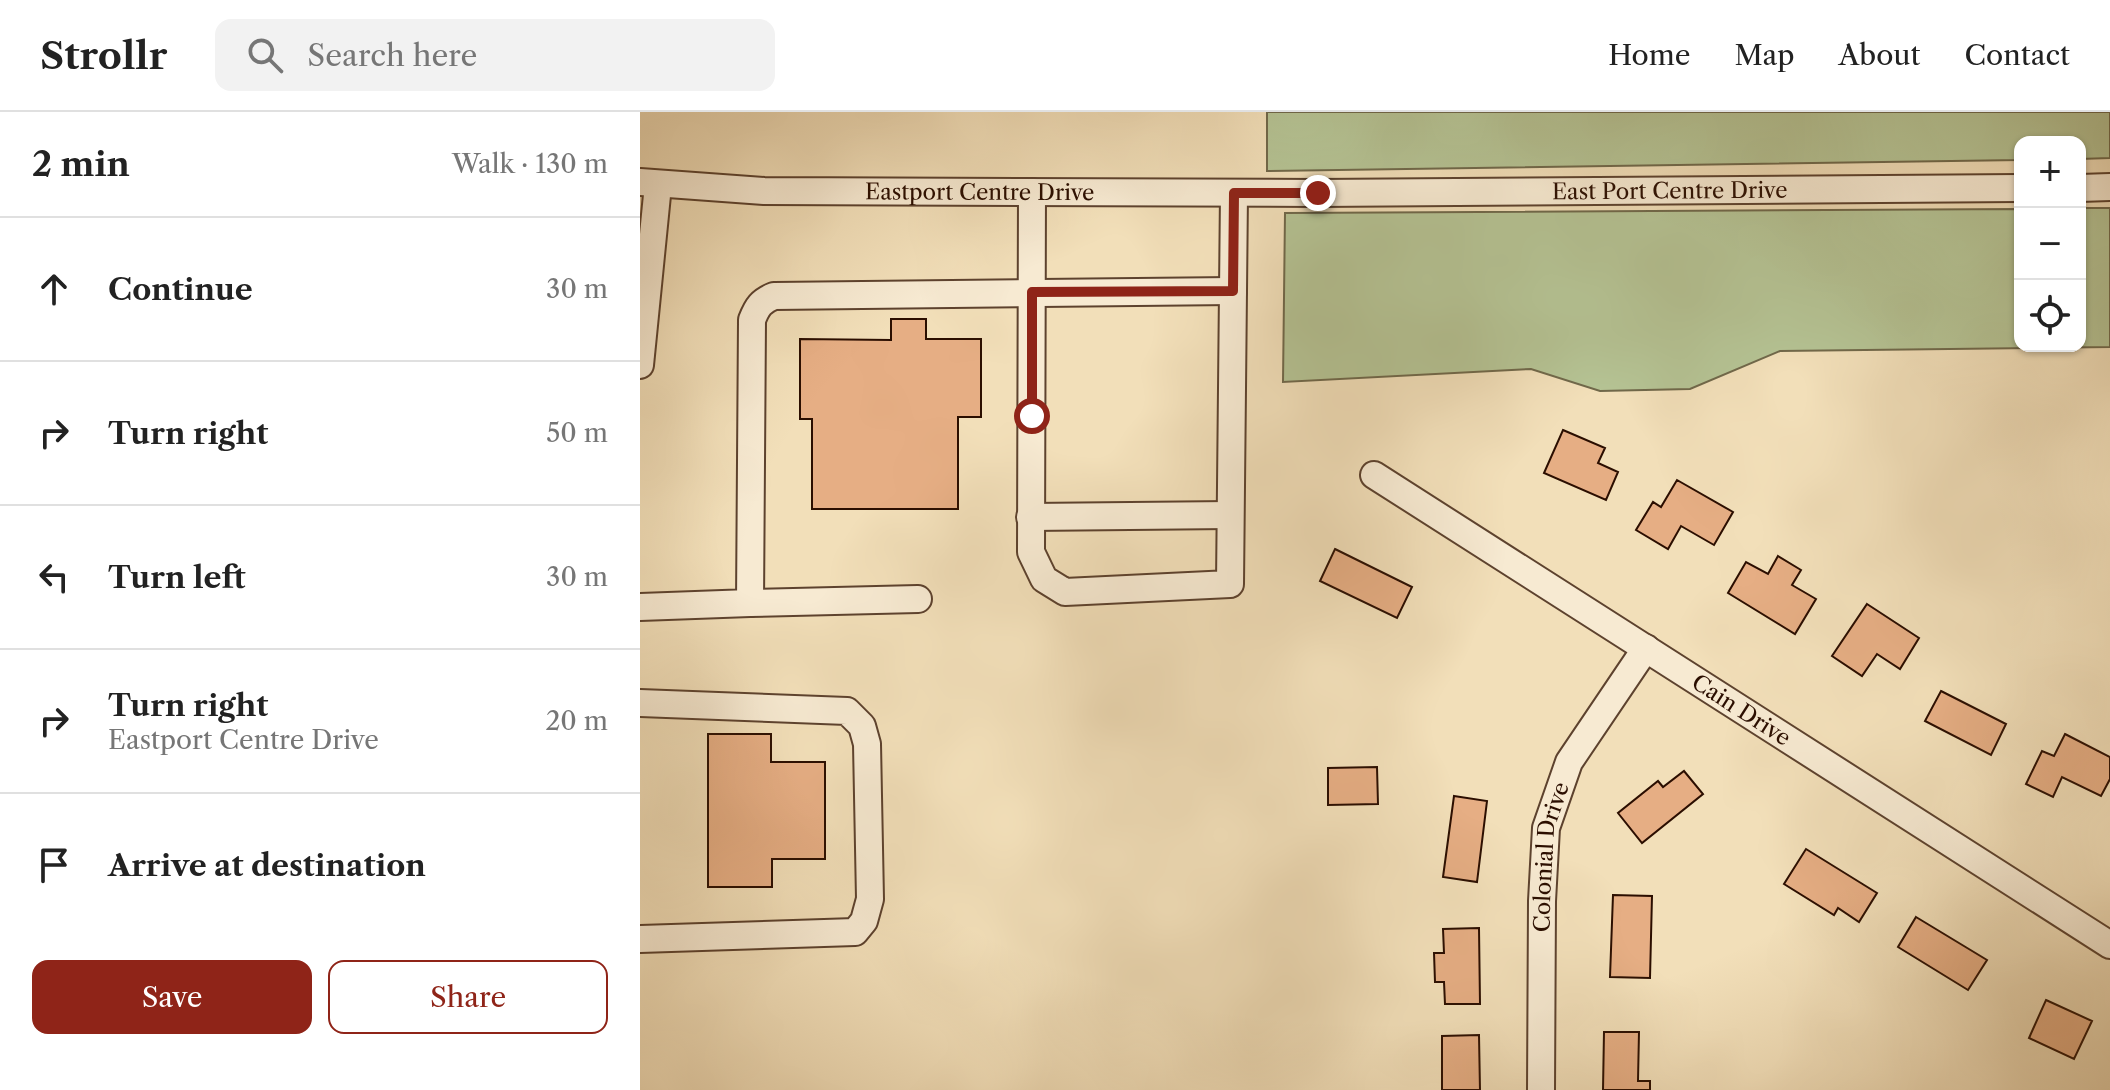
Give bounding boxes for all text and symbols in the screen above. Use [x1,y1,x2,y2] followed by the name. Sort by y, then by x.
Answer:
[215,19,775,91] search box
[40,32,167,79] text: Strollr
[243,33,287,77] icon: search
[307,37,477,74] text: Search here
[1608,38,1690,72] text: Home
[1734,38,1794,72] text: Map
[1838,38,1920,72] text: About
[1964,38,2070,72] text: Contact
[2014,136,2086,352] map controls
[2014,136,2086,208] button: +
[32,143,130,185] text: 2 min
[452,148,608,180] text: Walk · 130 m
[1300,175,1336,211] route end
[1552,177,1788,205] street label: East Port Centre Drive
[865,178,1094,206] street label: Eastport Centre Drive
[2014,208,2086,280] button: −
[32,267,76,311] icon: ahead
[108,271,253,308] text: Continue
[546,273,608,305] text: 30 m
[2014,280,2086,352] button: locate
[1014,398,1050,434] route start
[32,411,76,455] icon: right
[108,415,268,452] text: Turn right
[546,417,608,449] text: 50 m
[32,555,76,599] icon: left
[108,559,245,596] text: Turn left
[546,561,608,593] text: 30 m
[1687,669,1796,752] street label: Cain Drive
[108,687,268,724] text: Turn right
[32,699,76,743] icon: right
[545,705,608,737] text: 20 m
[108,724,379,756] text: Eastport Centre Drive
[1529,778,1575,932] street label: Colonial Drive
[32,843,76,887] icon: arrive
[108,847,426,884] text: Arrive at destination
[32,960,312,1034] button: Save
[328,960,608,1034] button: Share

